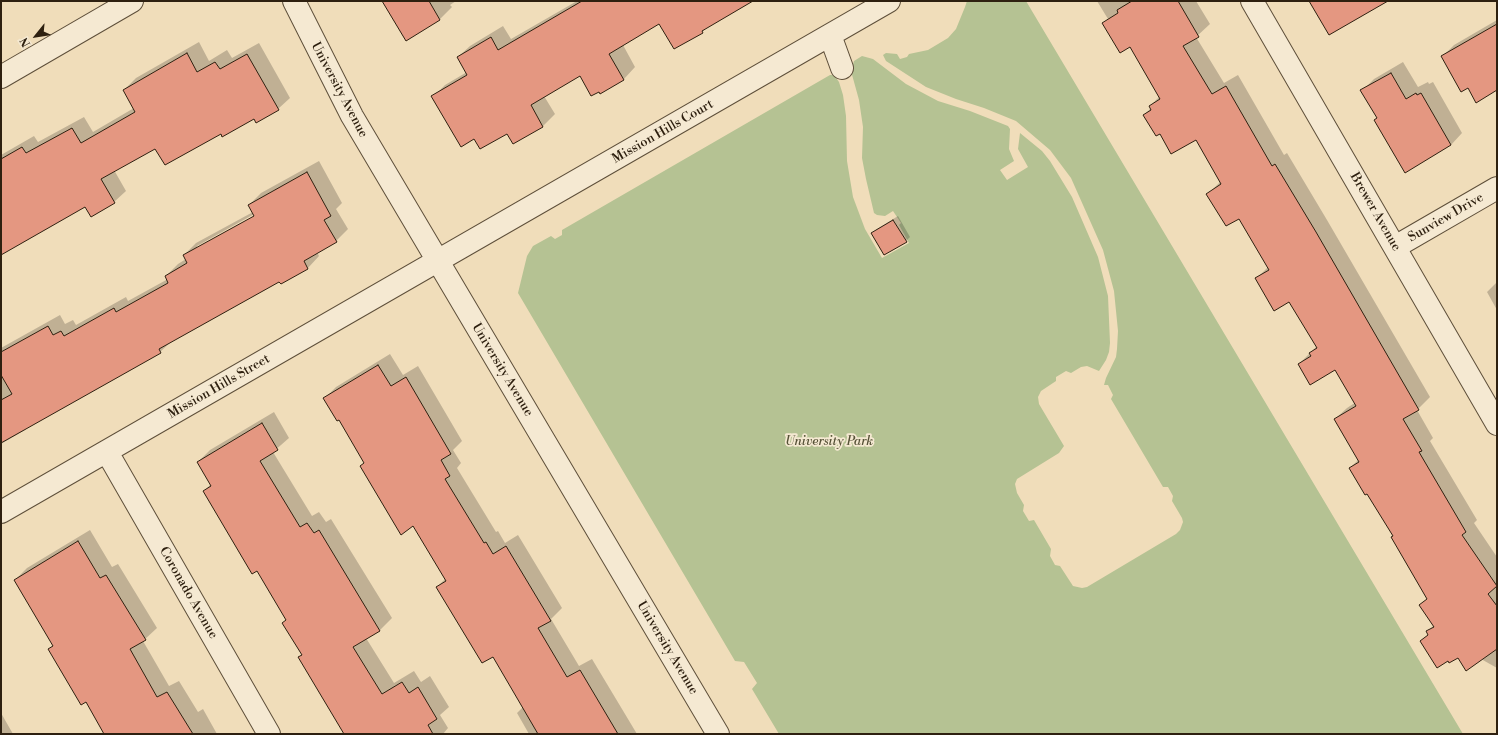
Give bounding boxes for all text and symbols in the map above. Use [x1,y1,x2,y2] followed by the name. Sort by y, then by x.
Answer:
[16,16,56,56] north arrow
[17,35,34,49] text: N
[307,40,371,140] street label: University Avenue
[610,97,716,167] street label: Mission Hills Court
[1346,170,1404,254] street label: Brewer Avenue
[1405,190,1487,246] street label: Sunview Drive
[468,321,536,419] street label: University Avenue
[165,351,273,423] street label: Mission Hills Street
[785,434,873,450] park label: University Park
[155,544,221,642] street label: Coronado Avenue
[633,599,701,697] street label: University Avenue

